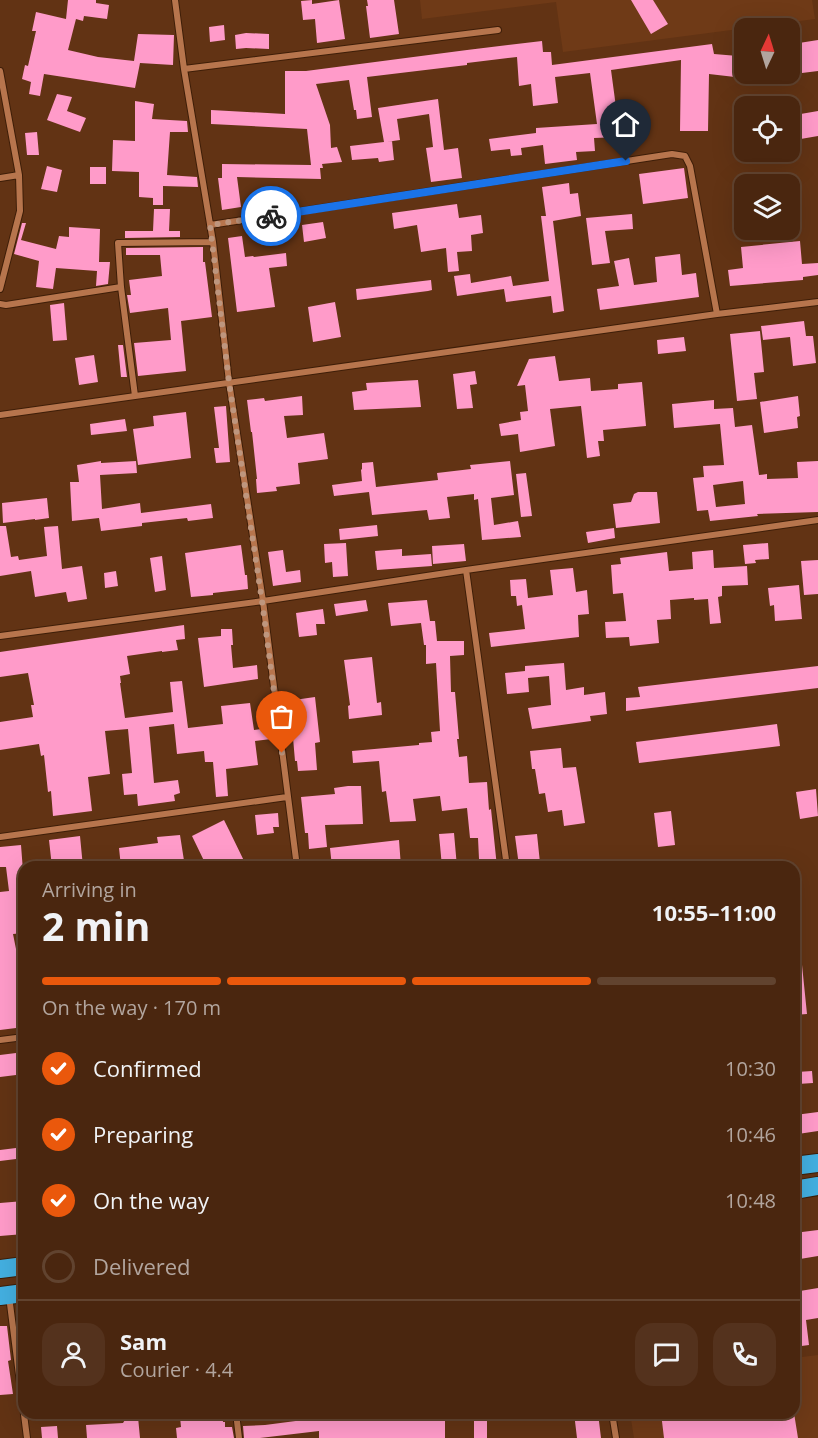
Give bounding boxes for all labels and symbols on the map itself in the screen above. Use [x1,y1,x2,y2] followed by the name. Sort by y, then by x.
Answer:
[734,18,800,84] north arrow
[600,99,651,161] pin
[241,186,301,246] courier
[256,691,307,753] pin

